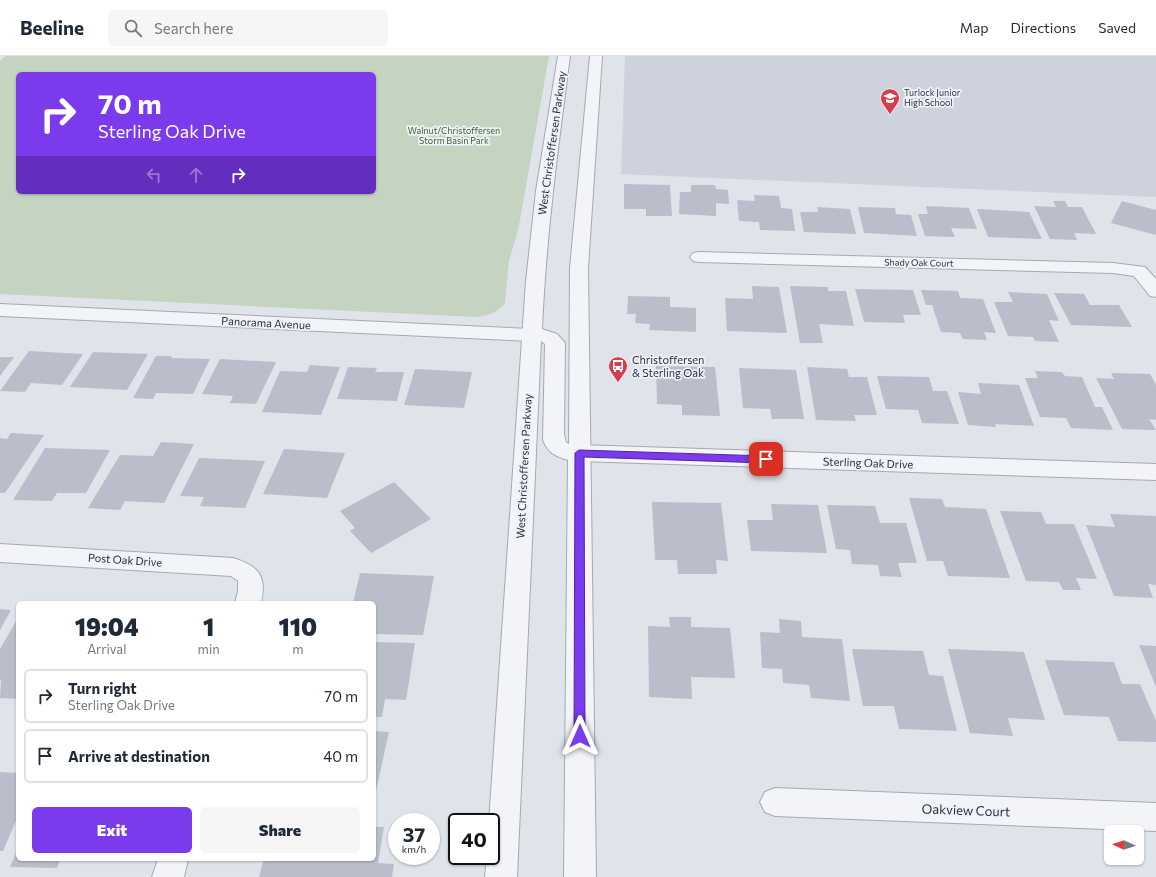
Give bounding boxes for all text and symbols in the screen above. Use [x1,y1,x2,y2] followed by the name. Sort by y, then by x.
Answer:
[108,10,388,46] search box
[20,16,84,39] text: Beeline
[122,17,144,39] icon: search
[154,19,233,37] text: Search here
[960,19,989,36] text: Map
[1011,19,1076,36] text: Directions
[1098,19,1136,36] text: Saved
[535,70,568,216] street label: West Christoffersen Parkway
[98,86,162,120] text: 70 m
[879,87,901,115] school or university icon: Turlock Junior High School
[904,87,961,108] place label: Turlock Junior High School
[32,88,84,140] icon: right
[98,120,246,142] text: Sterling Oak Drive
[408,125,500,146] park label: Walnut/Christoffersen Storm Basin Park
[143,164,165,186] icon: left
[185,164,207,186] icon: ahead
[227,164,249,186] icon: right
[884,256,954,269] street label: Shady Oak Court
[221,314,311,331] street label: Panorama Avenue
[632,353,704,379] place label: Christoffersen & Sterling Oak
[607,355,629,383] bus stop icon: Christoffersen & Sterling Oak
[513,393,534,539] street label: West Christoffersen Parkway
[749,442,783,476] pin
[755,448,777,470] icon: arrive
[823,454,914,471] street label: Sterling Oak Drive
[88,550,163,569] street label: Post Oak Drive
[75,612,139,641] text: 19:04
[203,612,214,641] text: 1
[279,612,317,641] text: 110
[87,641,126,657] text: Arrival
[198,641,220,657] text: min
[292,641,304,657] text: m
[68,679,137,697] text: Turn right
[34,685,56,707] icon: right
[324,687,358,705] text: 70 m
[68,697,175,713] text: Sterling Oak Drive
[559,715,601,757] position arrow
[34,745,56,767] icon: arrive
[68,747,210,765] text: Arrive at destination
[323,747,358,765] text: 40 m
[921,800,1011,820] street label: Oakview Court
[32,807,192,853] button: Exit
[200,807,360,853] button: Share
[448,813,500,865] speed limit sign: 40
[403,822,425,846] text: 37
[1104,825,1144,865] north arrow
[1104,825,1144,865] map controls
[402,843,426,855] text: km/h

